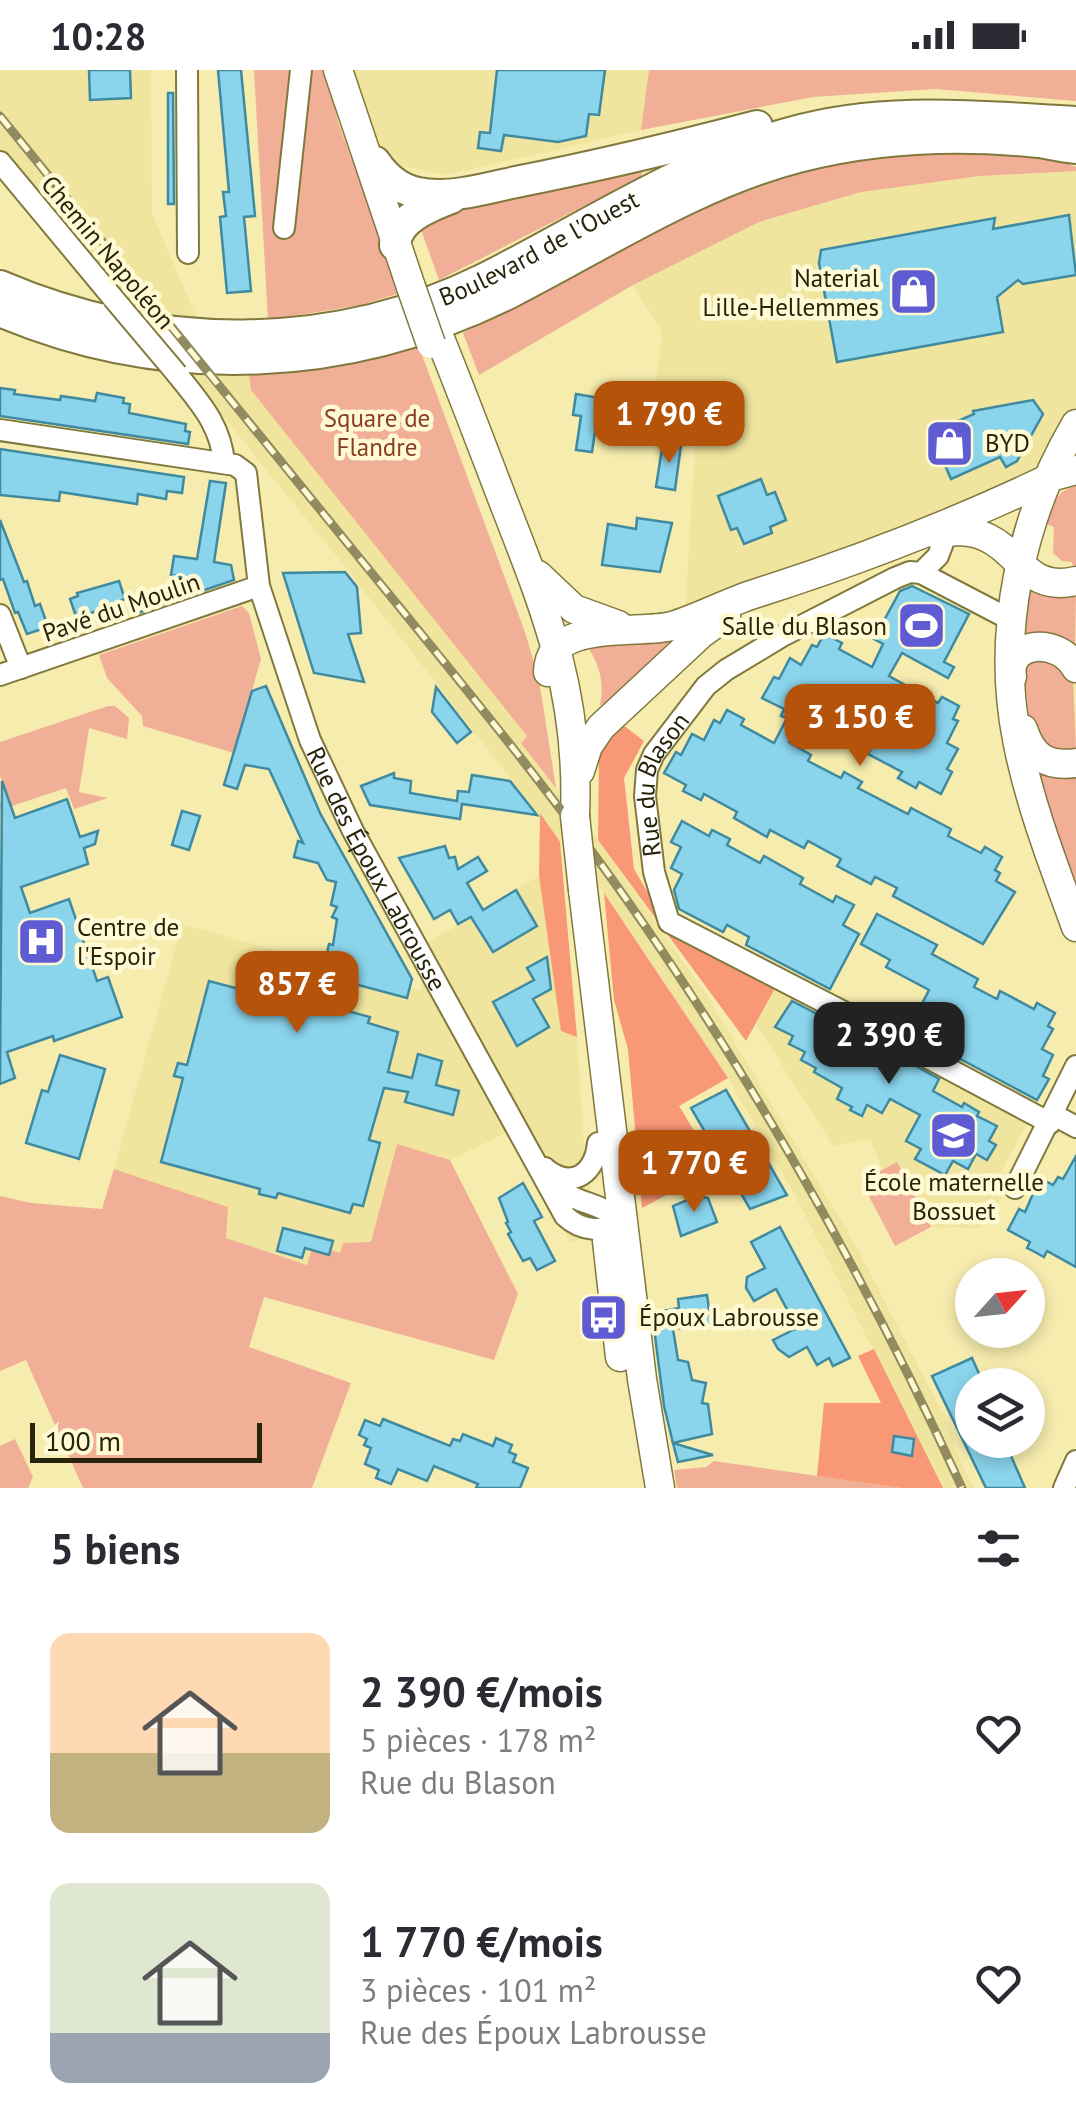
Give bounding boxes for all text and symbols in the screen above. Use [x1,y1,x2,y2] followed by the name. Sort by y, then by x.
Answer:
[50,11,146,60] text: 10:28
[34,169,182,335] street label: Chemin Napoléon
[434,183,645,313] street label: Boulevard de l'Ouest
[702,262,880,323] place label: Naterial Lille-Hellemmes
[888,266,940,318] shop icon: Naterial Lille-Hellemmes
[577,381,761,466] pin: 1 790 €
[616,392,722,434] text: 1 790 €
[324,402,430,463] park label: Square de Flandre
[924,417,976,469] shop icon: BYD
[985,427,1030,459] place label: BYD
[38,565,204,649] street label: Pavé du Moulin
[896,600,948,652] sports icon: Salle du Blason
[722,610,887,642] place label: Salle du Blason
[768,684,952,769] pin: 3 150 €
[807,695,913,737] text: 3 150 €
[629,706,696,859] street label: Rue du Blason
[300,742,454,996] street label: Rue des Époux Labrousse
[77,911,179,972] place label: Centre de l'Espoir
[16,915,68,967] hospital icon: Centre de l'Espoir
[227,951,367,1036] pin: 857 €
[258,962,336,1004] text: 857 €
[797,1002,981,1087] pin: 2 390 €
[836,1013,942,1055] text: 2 390 €
[928,1110,980,1162] school or university icon: École maternelle Bossuet
[602,1130,786,1215] pin: 1 770 €
[641,1141,747,1183] text: 1 770 €
[864,1166,1044,1227] place label: École maternelle Bossuet
[955,1258,1045,1348] north arrow
[955,1258,1045,1458] map controls
[578,1291,630,1343] bus stop icon: Époux Labrousse
[639,1301,819,1333] place label: Époux Labrousse
[955,1368,1045,1458] button: layers
[30,1418,262,1462] scale bar
[45,1422,121,1459] text: 100 m
[50,1521,180,1576] text: 5 biens
[971,1521,1026,1576] icon: filters
[360,1664,603,1719] text: 2 390 €/mois
[130,1673,250,1793] icon: home
[971,1706,1026,1761] icon: heart
[360,1719,596,1761] text: 5 pièces · 178 m²
[360,1761,556,1803] text: Rue du Blason
[360,1914,603,1969] text: 1 770 €/mois
[130,1923,250,2043] icon: home
[971,1956,1026,2011] icon: heart
[360,1969,596,2011] text: 3 pièces · 101 m²
[360,2011,707,2053] text: Rue des Époux Labrousse

